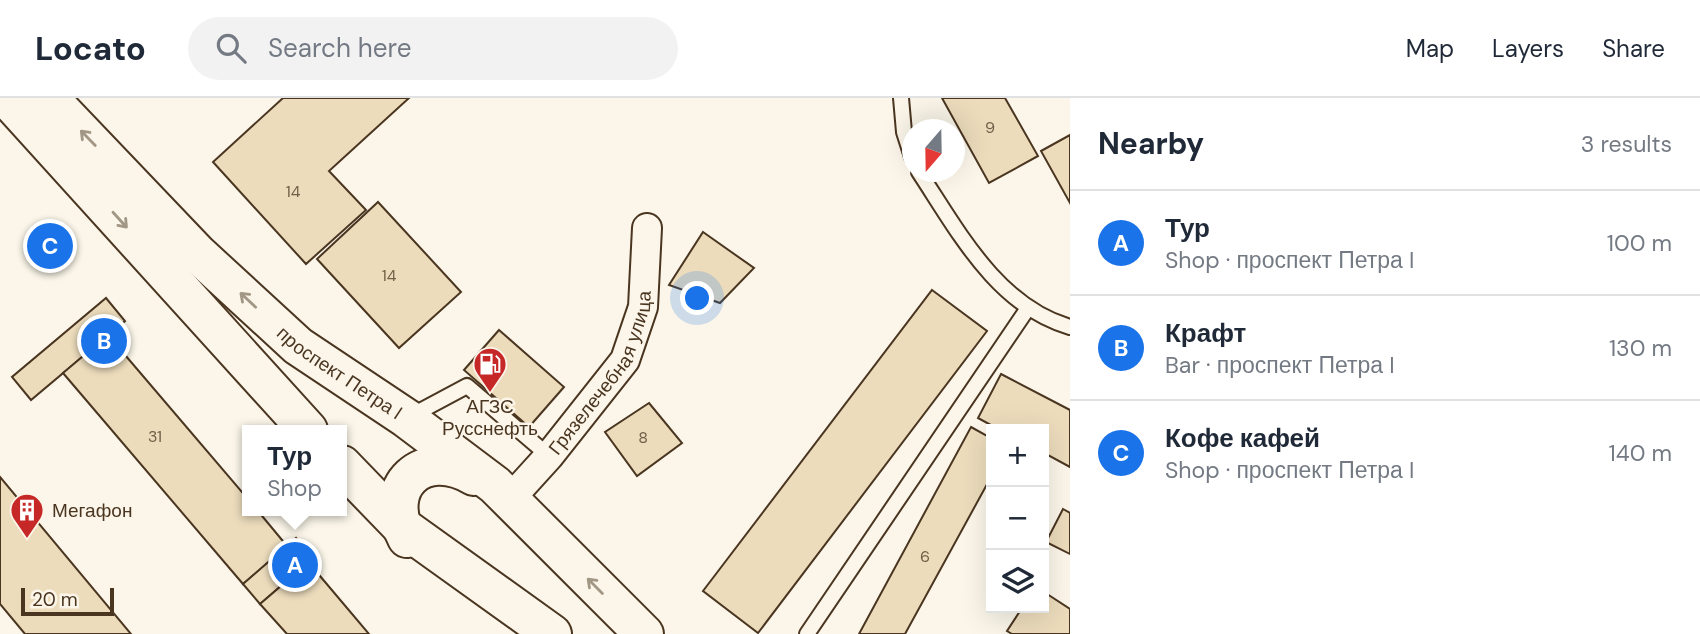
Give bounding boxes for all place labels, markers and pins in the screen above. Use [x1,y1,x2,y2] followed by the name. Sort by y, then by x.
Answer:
[27,220,73,272] pin: C
[81,315,127,367] pin: B
[471,345,509,394] fuel station icon: АГЗС Русснефть
[442,394,538,441] place label: АГЗС Русснефть
[8,491,46,540] building icon: Мегафон
[52,498,132,523] place label: Мегафон
[272,539,318,591] pin: A

